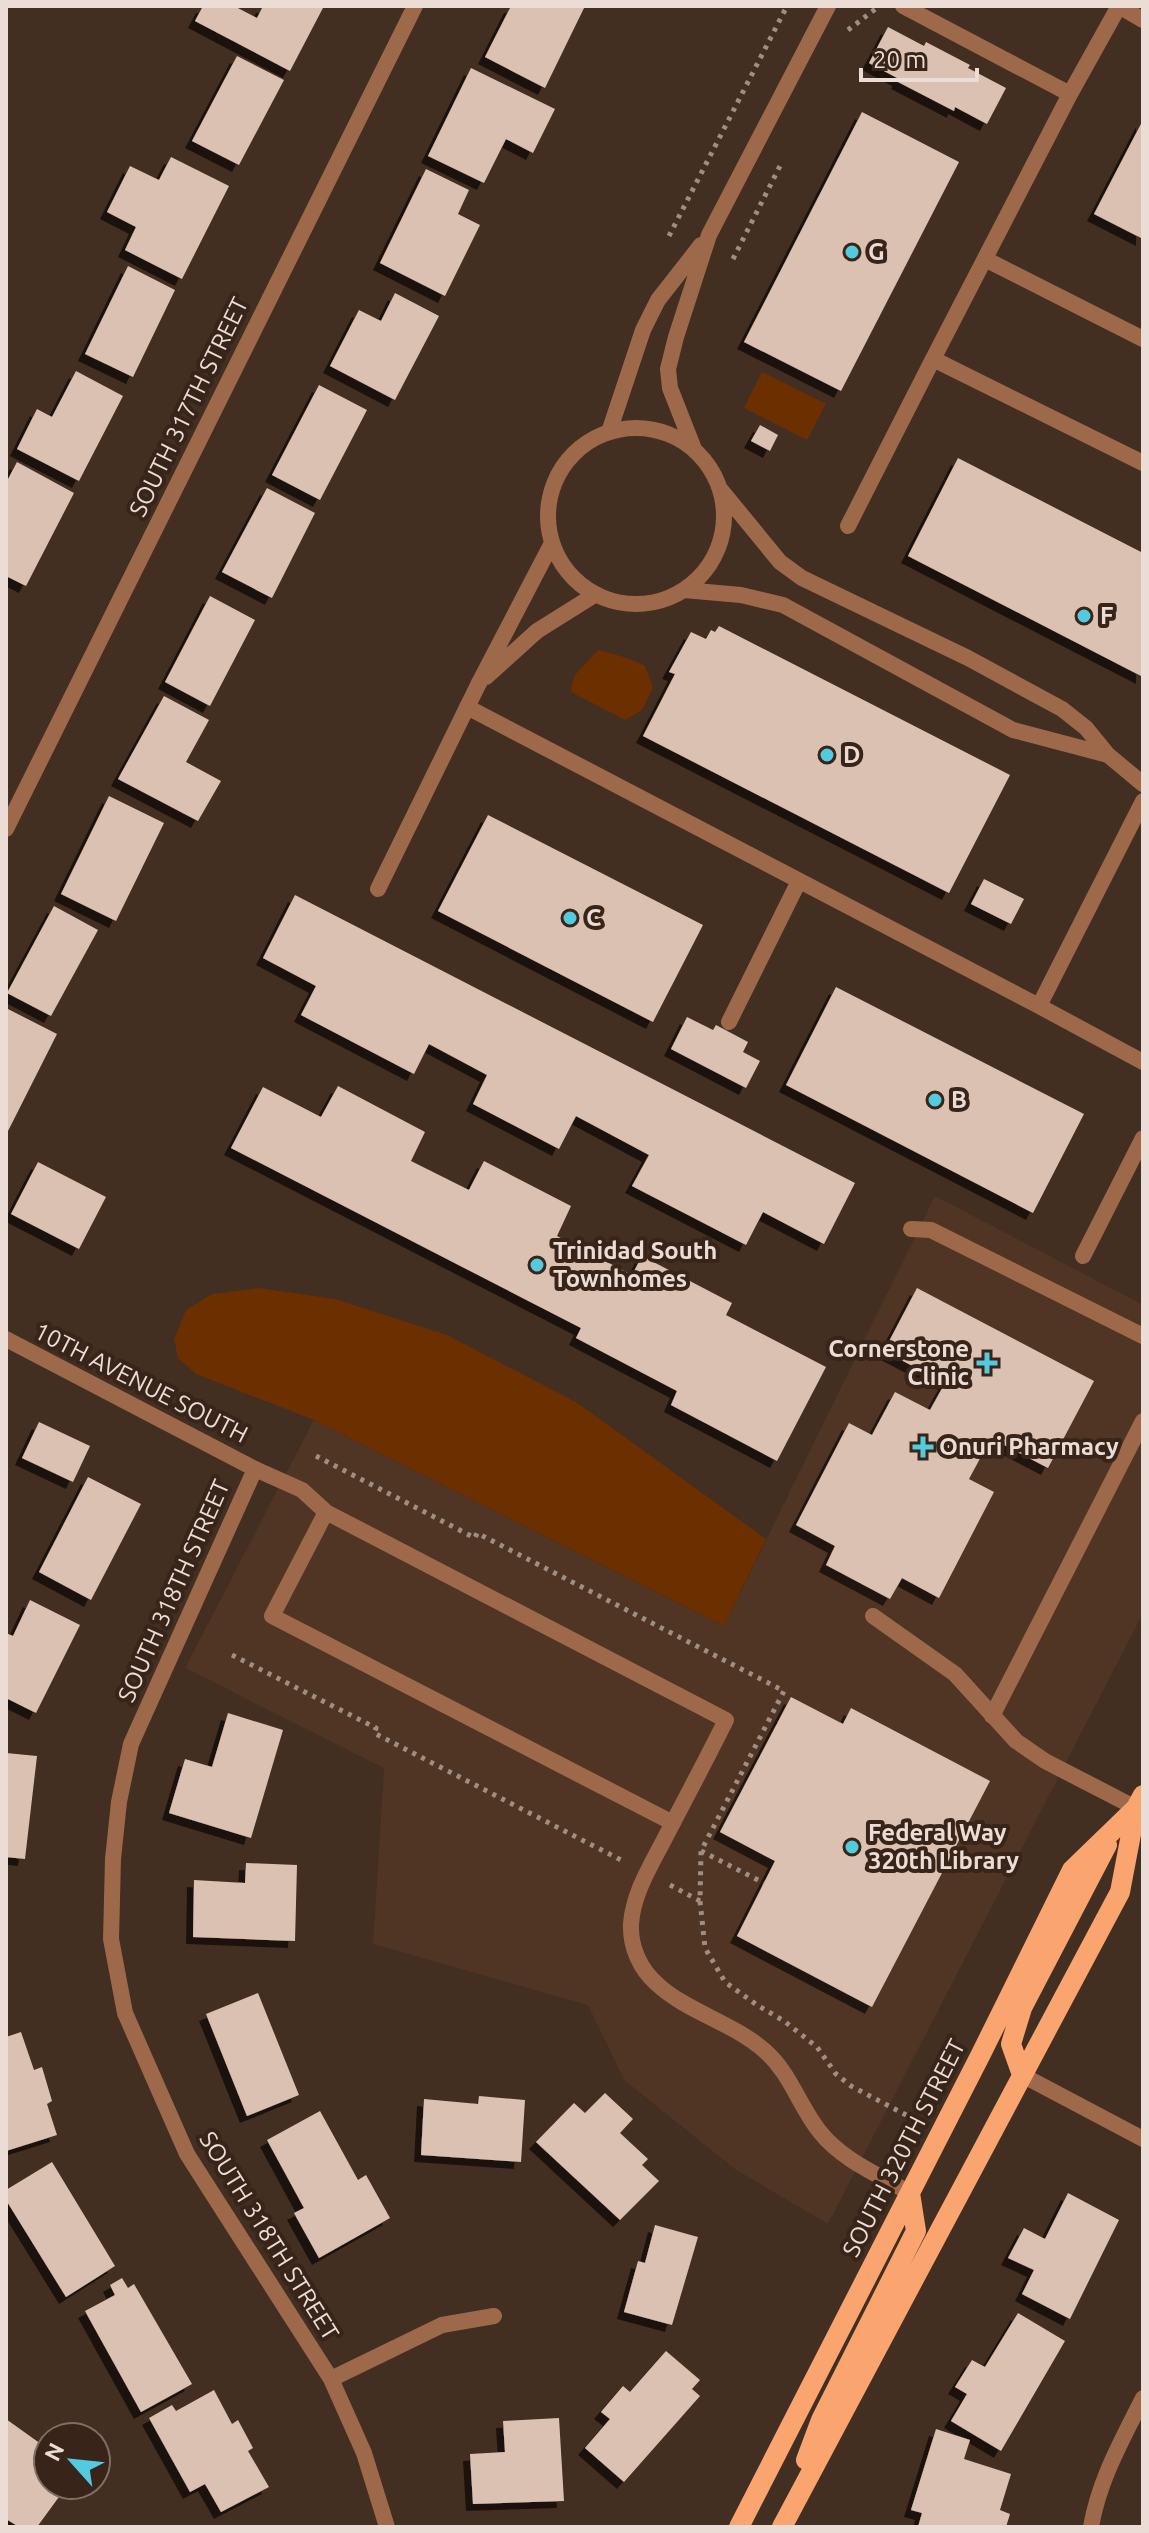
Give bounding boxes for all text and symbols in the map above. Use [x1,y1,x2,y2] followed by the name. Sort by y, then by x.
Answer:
[861,32,977,82] scale bar
[873,46,926,73] text: 20 m
[868,238,885,265] place label: G
[843,243,861,261] marker: G
[124,293,253,521] street label: SOUTH 317TH STREET
[1100,602,1114,629] place label: F
[1075,607,1093,625] marker: F
[843,741,861,768] place label: D
[818,746,836,764] marker: D
[586,904,601,931] place label: C
[561,909,579,927] marker: C
[951,1086,967,1113] place label: B
[926,1091,944,1109] marker: B
[553,1237,717,1292] place label: Trinidad South Townhomes
[528,1256,546,1274] marker: Trinidad South Townhomes
[30,1317,252,1448] street label: 10TH AVENUE SOUTH
[828,1335,969,1390] place label: Cornerstone Clinic
[976,1352,998,1374] marker: Cornerstone Clinic
[939,1433,1119,1460] place label: Onuri Pharmacy
[914,1438,932,1456] marker: Onuri Pharmacy
[112,1475,235,1706] street label: SOUTH 318TH STREET
[868,1819,1019,1874] place label: Federal Way 320th Library
[843,1838,861,1856] marker: Federal Way 320th Library
[837,2035,970,2261] street label: SOUTH 320TH STREET
[194,2127,345,2345] street label: SOUTH 318TH STREET
[32,2421,112,2501] north arrow
[39,2439,69,2465] text: N

